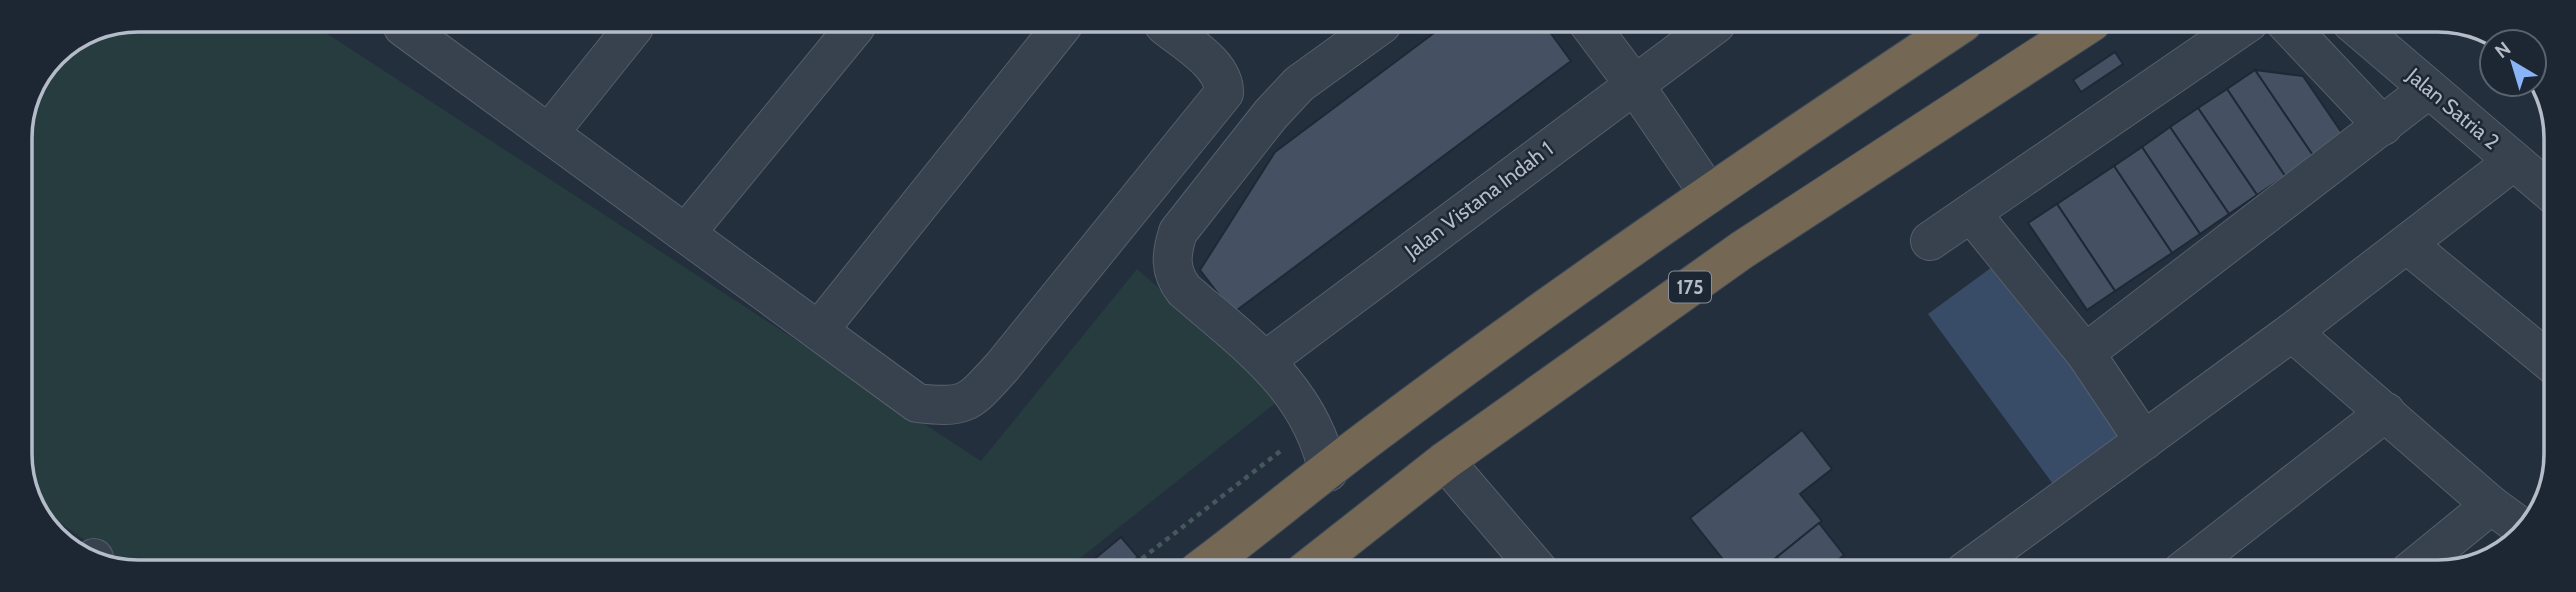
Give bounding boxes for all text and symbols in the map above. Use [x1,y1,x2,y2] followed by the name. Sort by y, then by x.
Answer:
[2478,28,2548,98] north arrow
[2490,37,2515,63] text: N
[2401,62,2505,154] street label: Jalan Satria 2
[1399,136,1558,264] street label: Jalan Vistana Indah 1
[1669,272,1711,302] road number: 175

